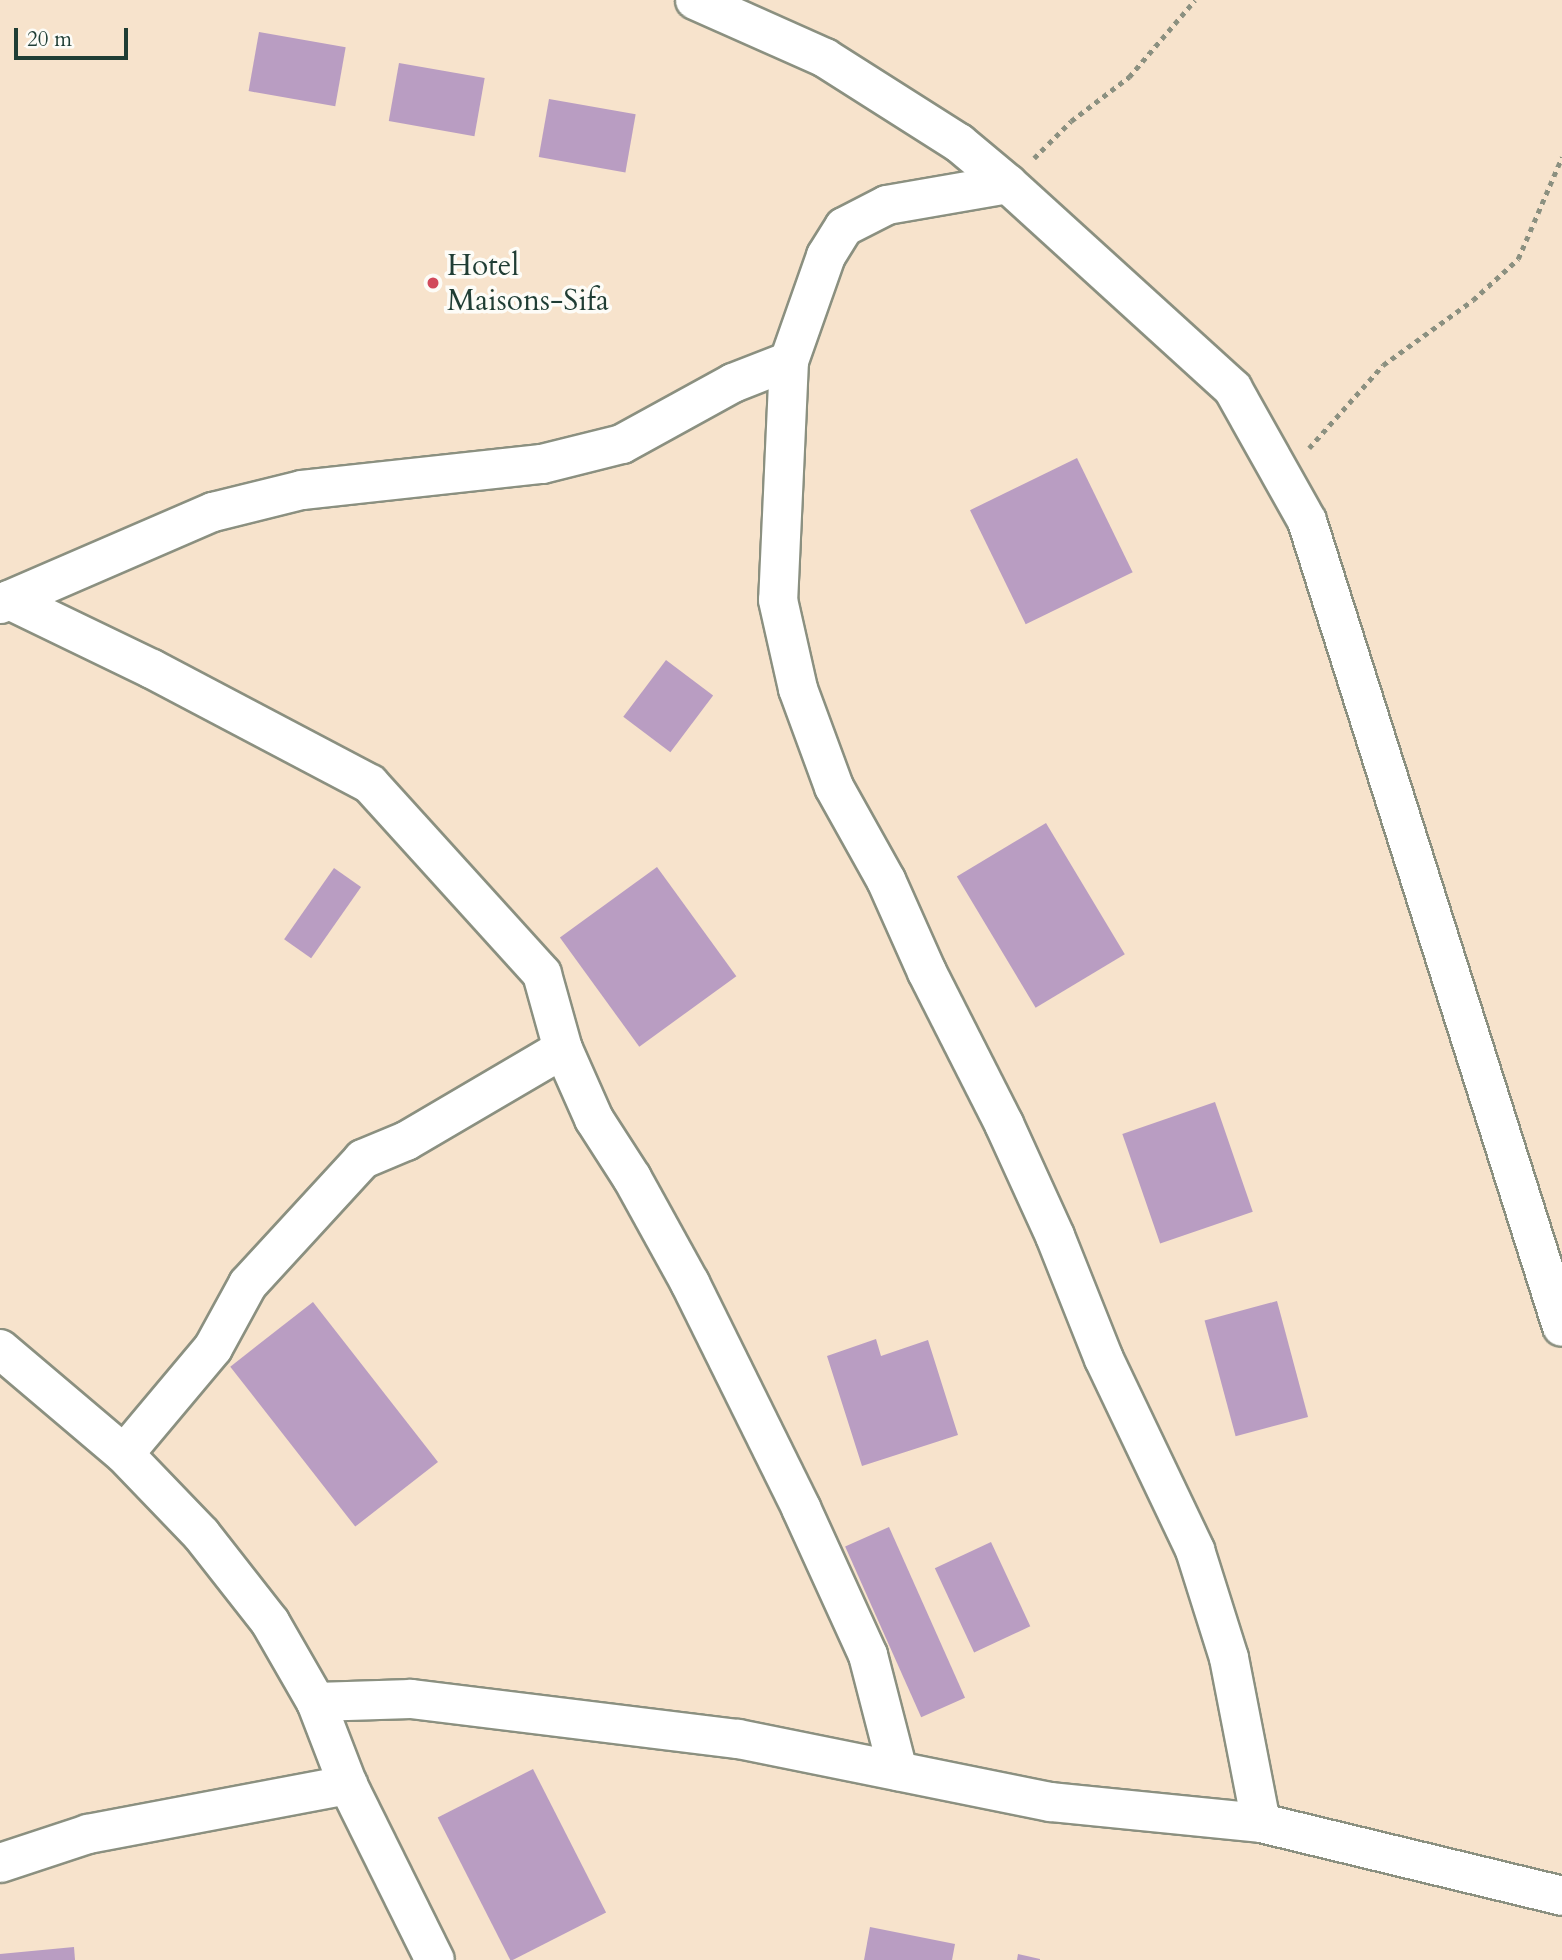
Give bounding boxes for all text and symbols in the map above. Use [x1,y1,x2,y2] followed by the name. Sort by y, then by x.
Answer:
[18,14,131,58] scale bar
[27,25,72,54] text: 20 m
[447,248,609,318] place label: Hotel Maisons-Sifa
[425,275,441,291] marker: Hotel Maisons-Sifa

